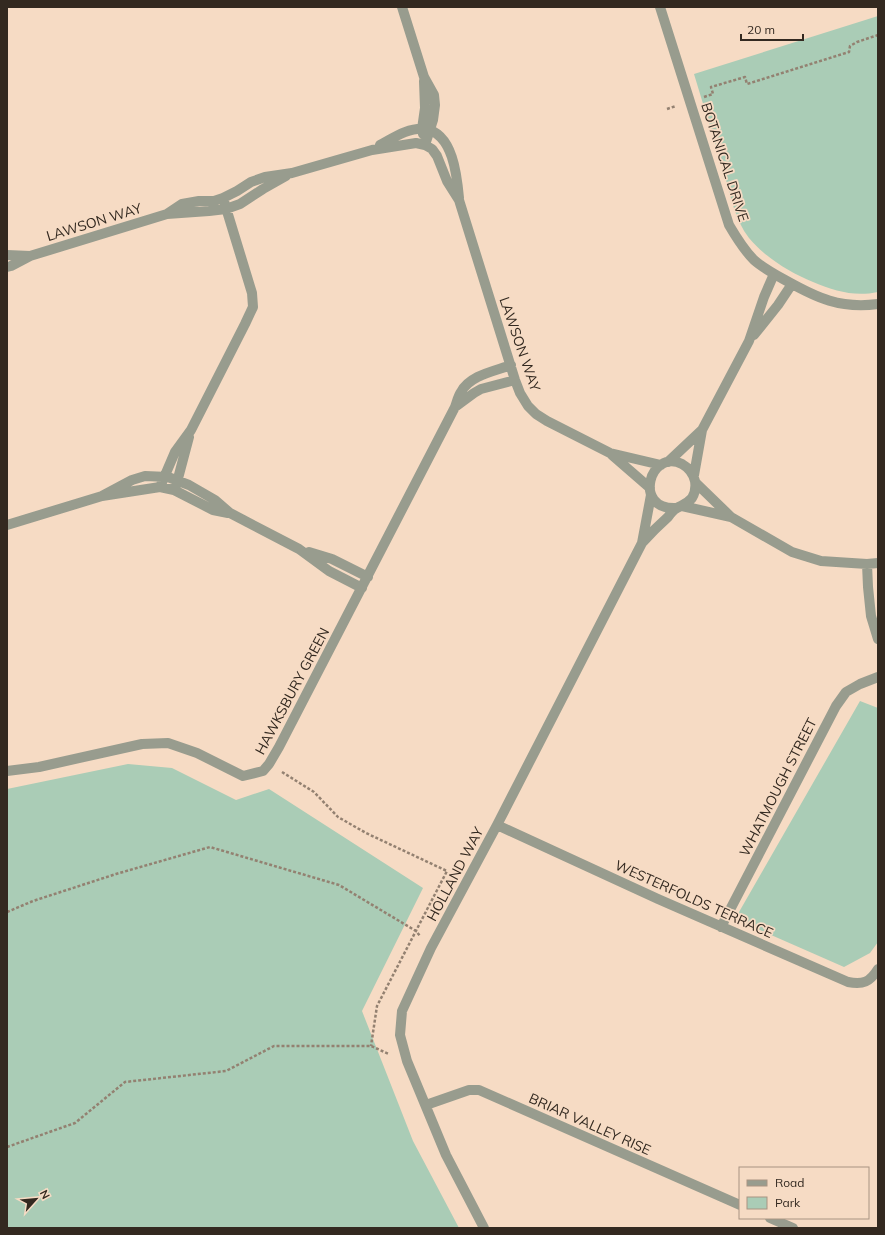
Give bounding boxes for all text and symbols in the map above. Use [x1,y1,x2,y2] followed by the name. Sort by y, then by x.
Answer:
[741,16,803,42] scale bar
[747,22,775,37] text: 20 m
[697,100,753,224] street label: BOTANICAL DRIVE
[44,199,144,245] street label: LAWSON WAY
[495,294,545,394] street label: LAWSON WAY
[251,624,333,758] street label: HAWKSBURY GREEN
[735,714,821,859] street label: WHATMOUGH STREET
[423,823,488,924] street label: HOLLAND WAY
[612,856,776,942] street label: WESTERFOLDS TERRACE
[526,1089,654,1159] street label: BRIAR VALLEY RISE
[739,1167,869,1219] legend
[775,1175,804,1190] text: Road
[16,1179,56,1219] north arrow
[37,1188,53,1201] text: N
[775,1195,801,1210] text: Park

